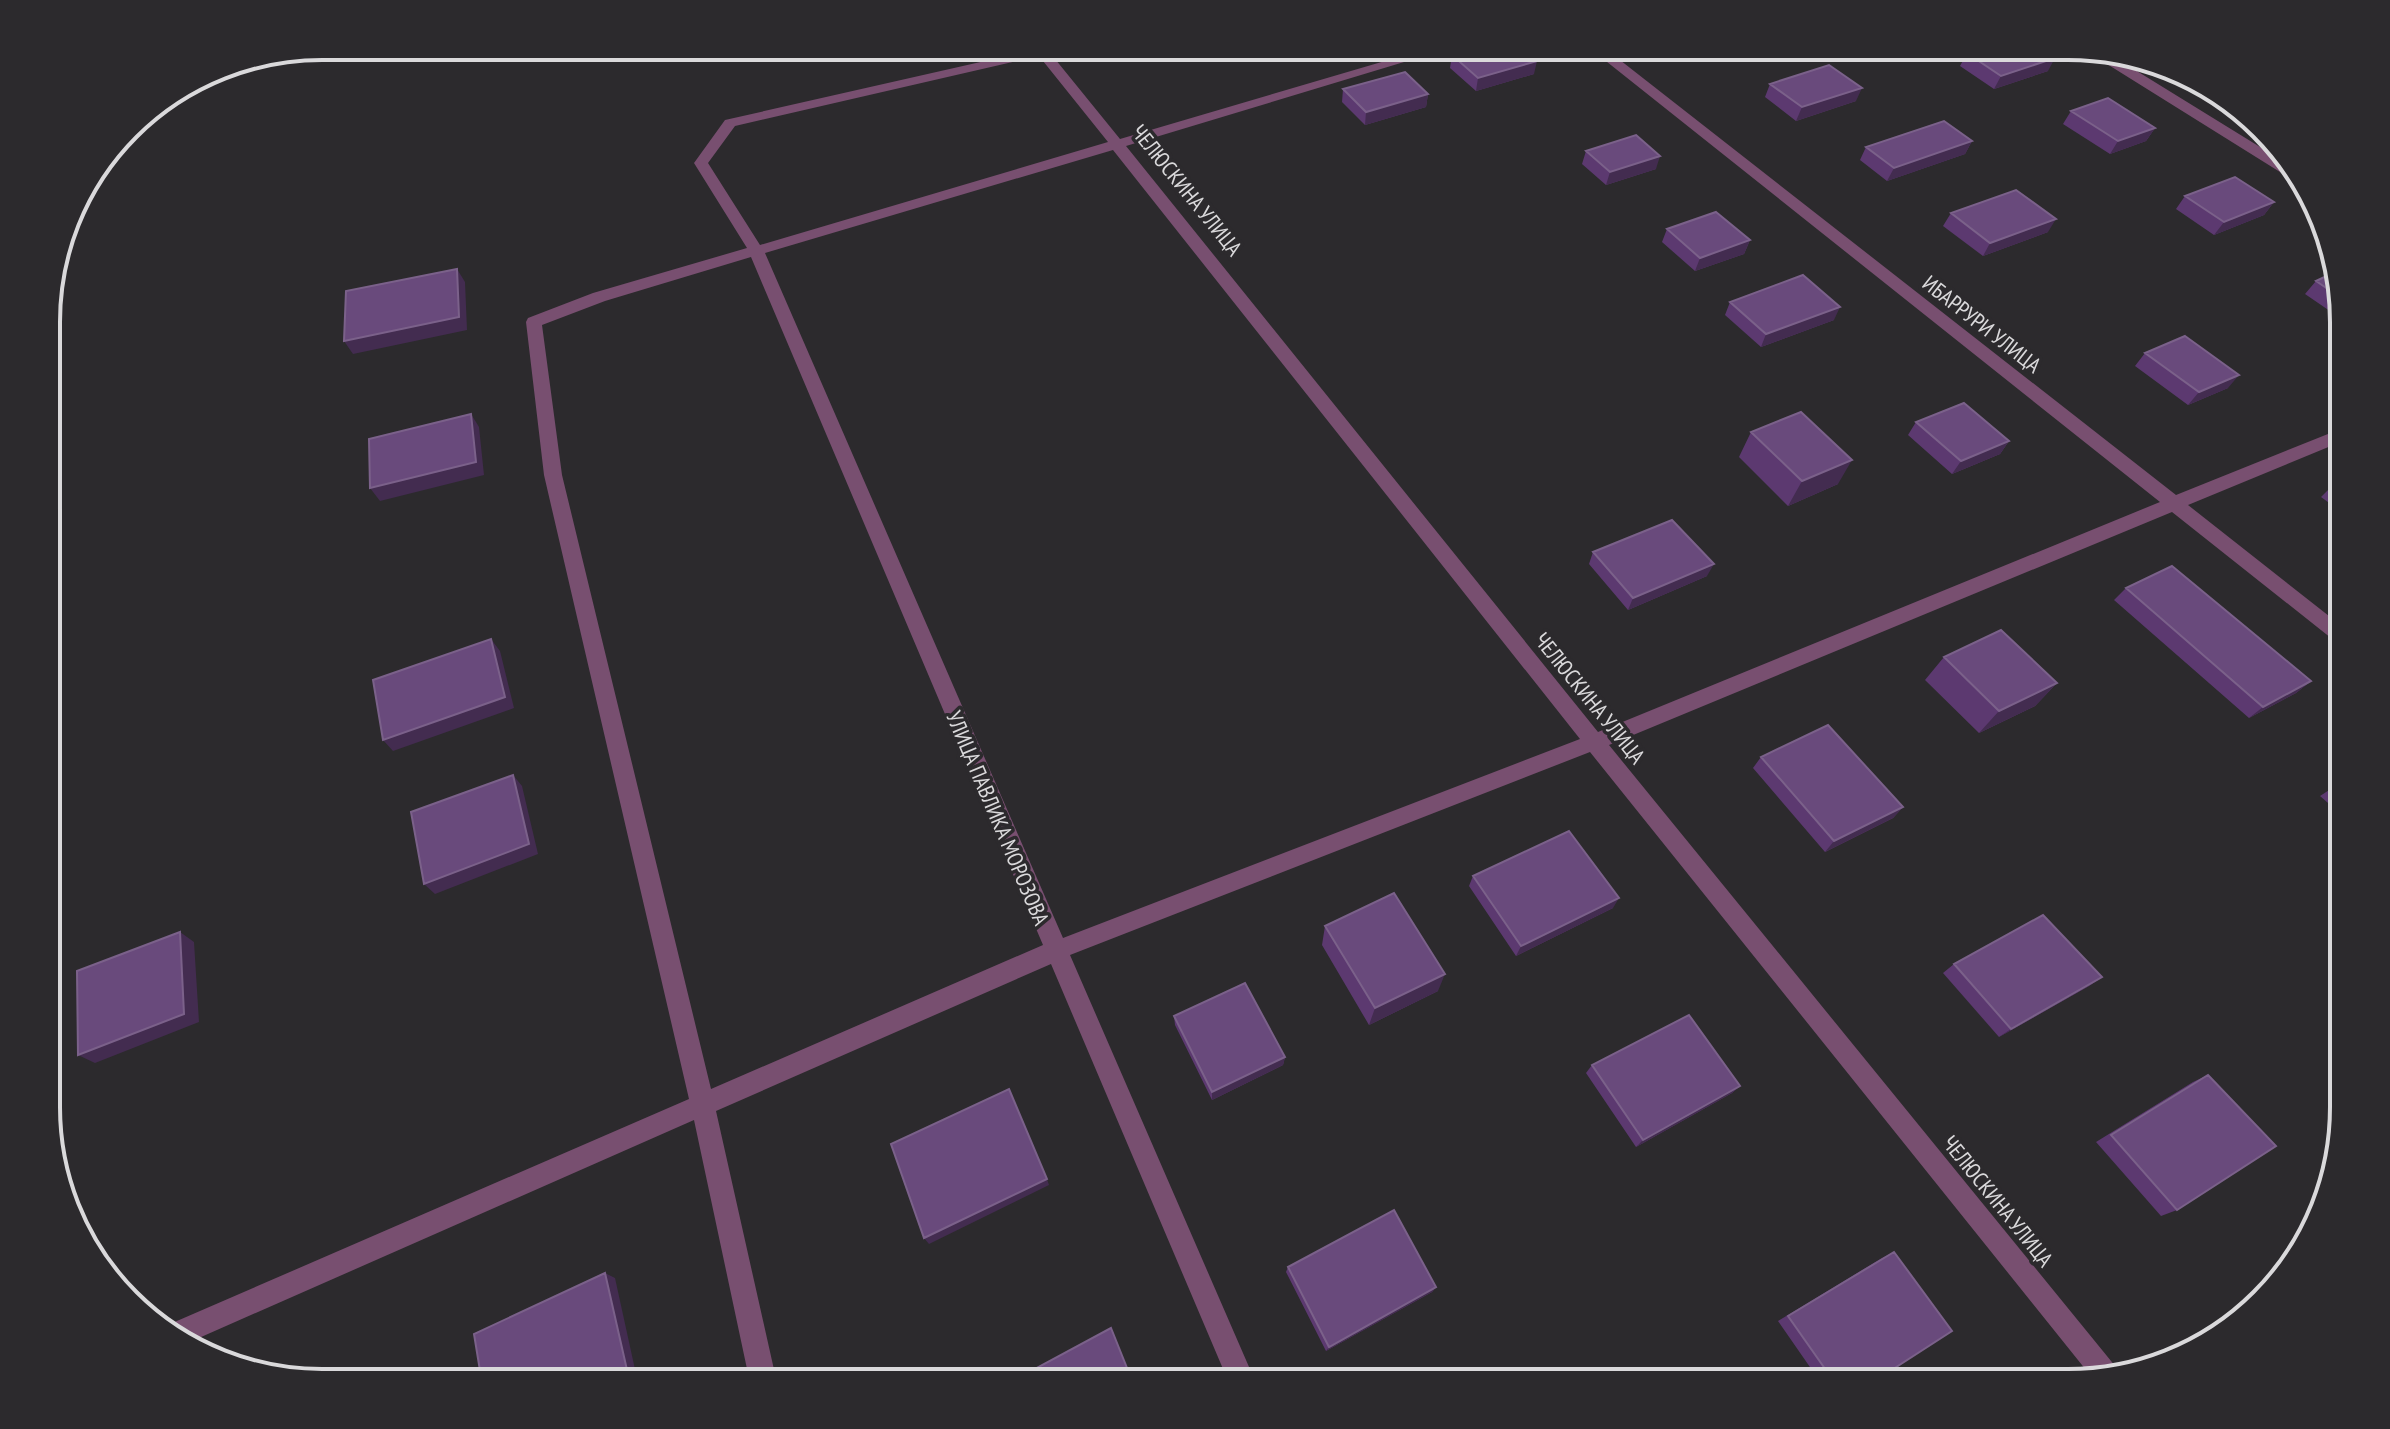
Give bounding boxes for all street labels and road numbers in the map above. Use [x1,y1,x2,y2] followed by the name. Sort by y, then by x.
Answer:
[1126,119,1249,262] street label: ЧЕЛЮСКИНА УЛИЦА
[1917,269,2047,379] street label: ИБАРРУРИ УЛИЦА
[1529,627,1652,770] street label: ЧЕЛЮСКИНА УЛИЦА
[940,707,1056,930] street label: УЛИЦА ПАВЛИКА МОРОЗОВА
[1937,1130,2060,1273] street label: ЧЕЛЮСКИНА УЛИЦА

